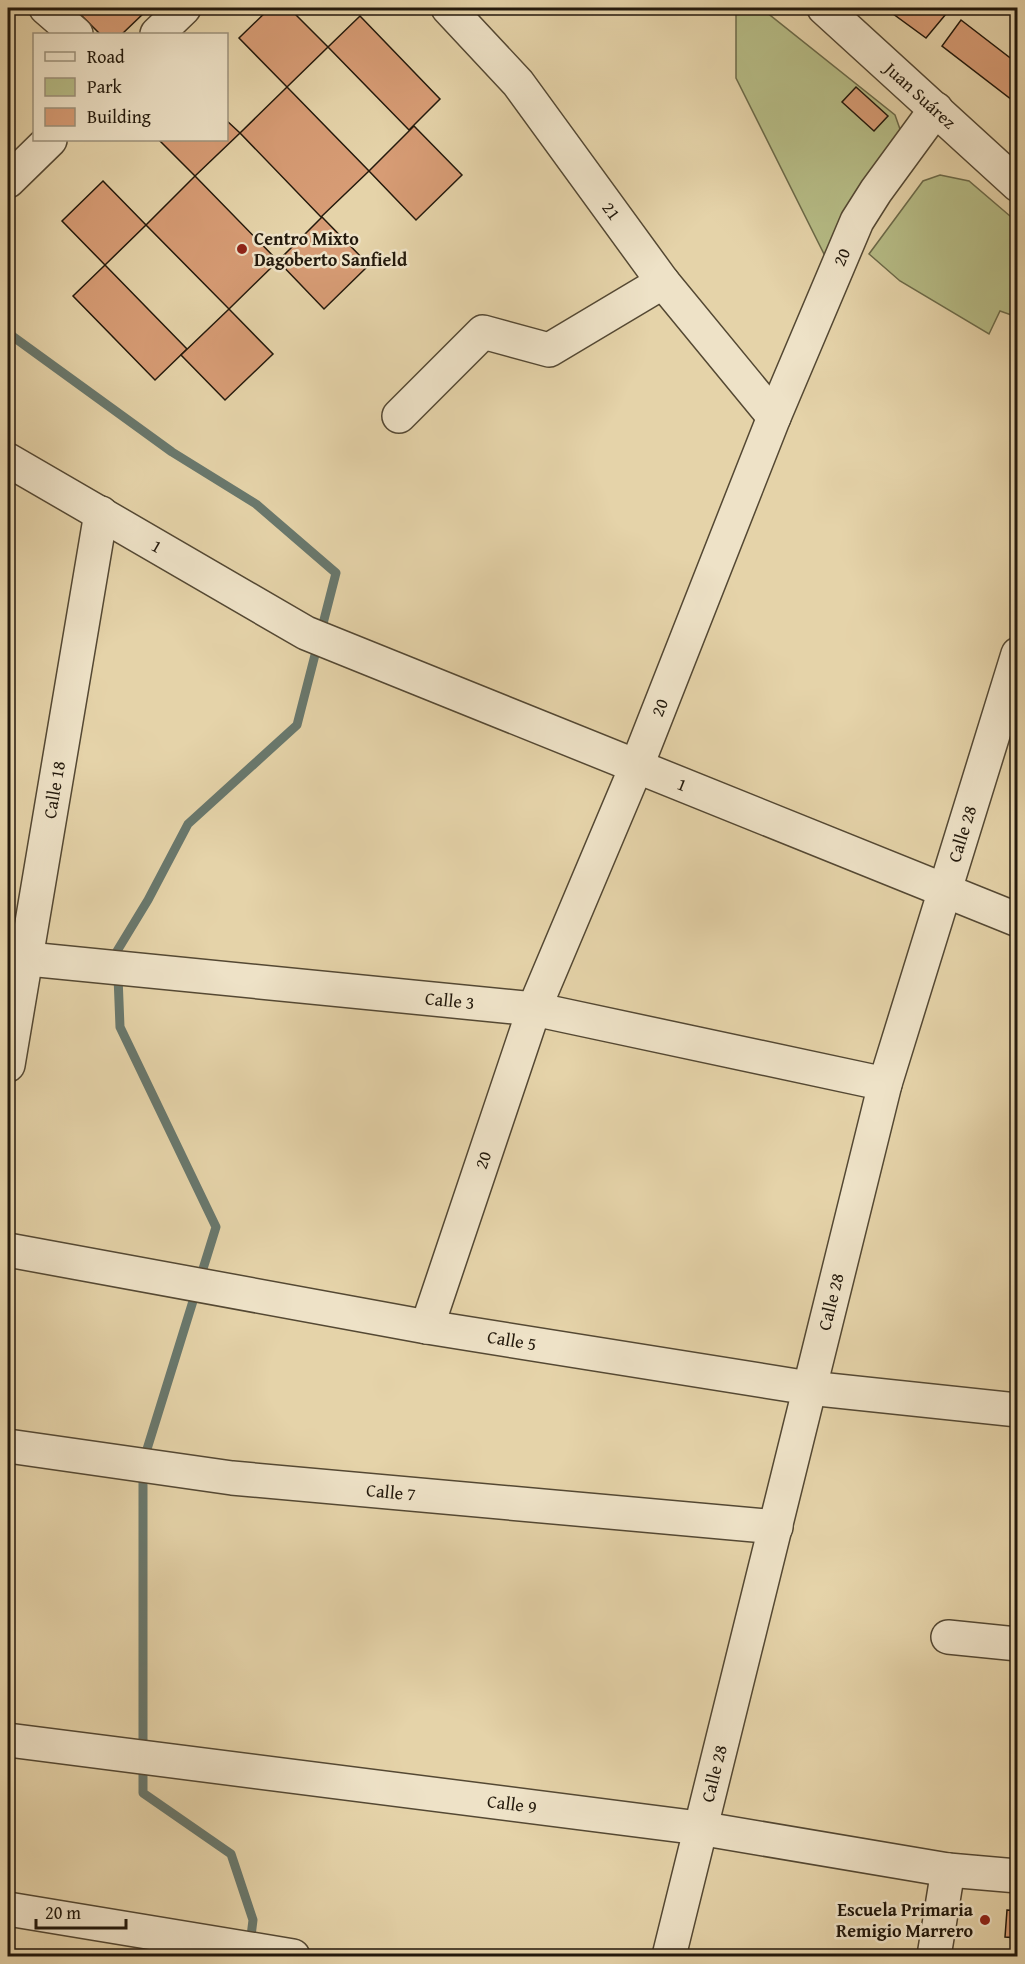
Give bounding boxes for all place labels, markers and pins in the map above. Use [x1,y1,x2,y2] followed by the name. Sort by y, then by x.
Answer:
[254,225,408,273] place label: Centro Mixto Dagoberto Sanfield
[235,242,249,256] marker: Centro Mixto Dagoberto Sanfield
[836,1896,974,1944] place label: Escuela Primaria Remigio Marrero
[978,1913,992,1927] marker: Escuela Primaria Remigio Marrero

